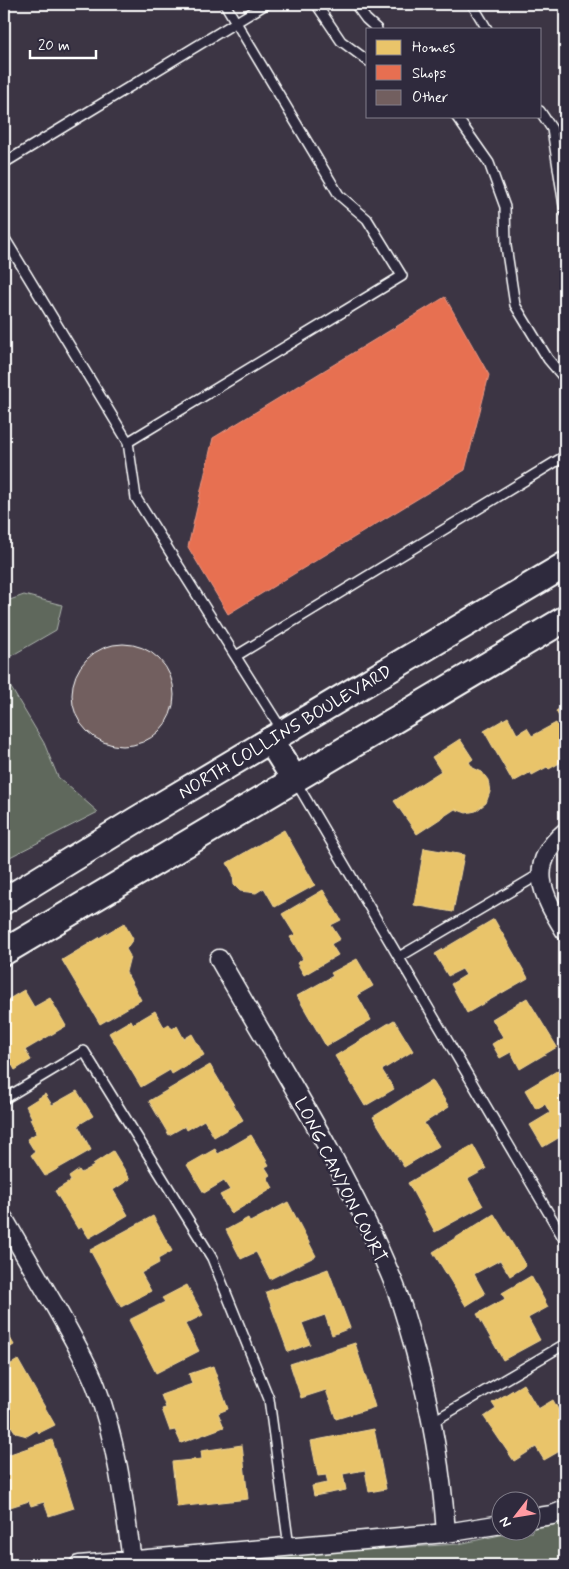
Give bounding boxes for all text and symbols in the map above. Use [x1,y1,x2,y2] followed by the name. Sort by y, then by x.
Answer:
[30,28,96,60] scale bar
[366,28,542,118] legend
[38,36,70,56] text: 20 m
[412,38,455,58] text: Homes
[412,64,447,84] text: Shops
[412,88,448,108] text: Other
[174,660,397,805] street label: NORTH COLLINS BOULEVARD
[288,1094,392,1267] street label: LONG CANYON COURT
[492,1492,542,1542] north arrow
[496,1514,516,1531] text: N

